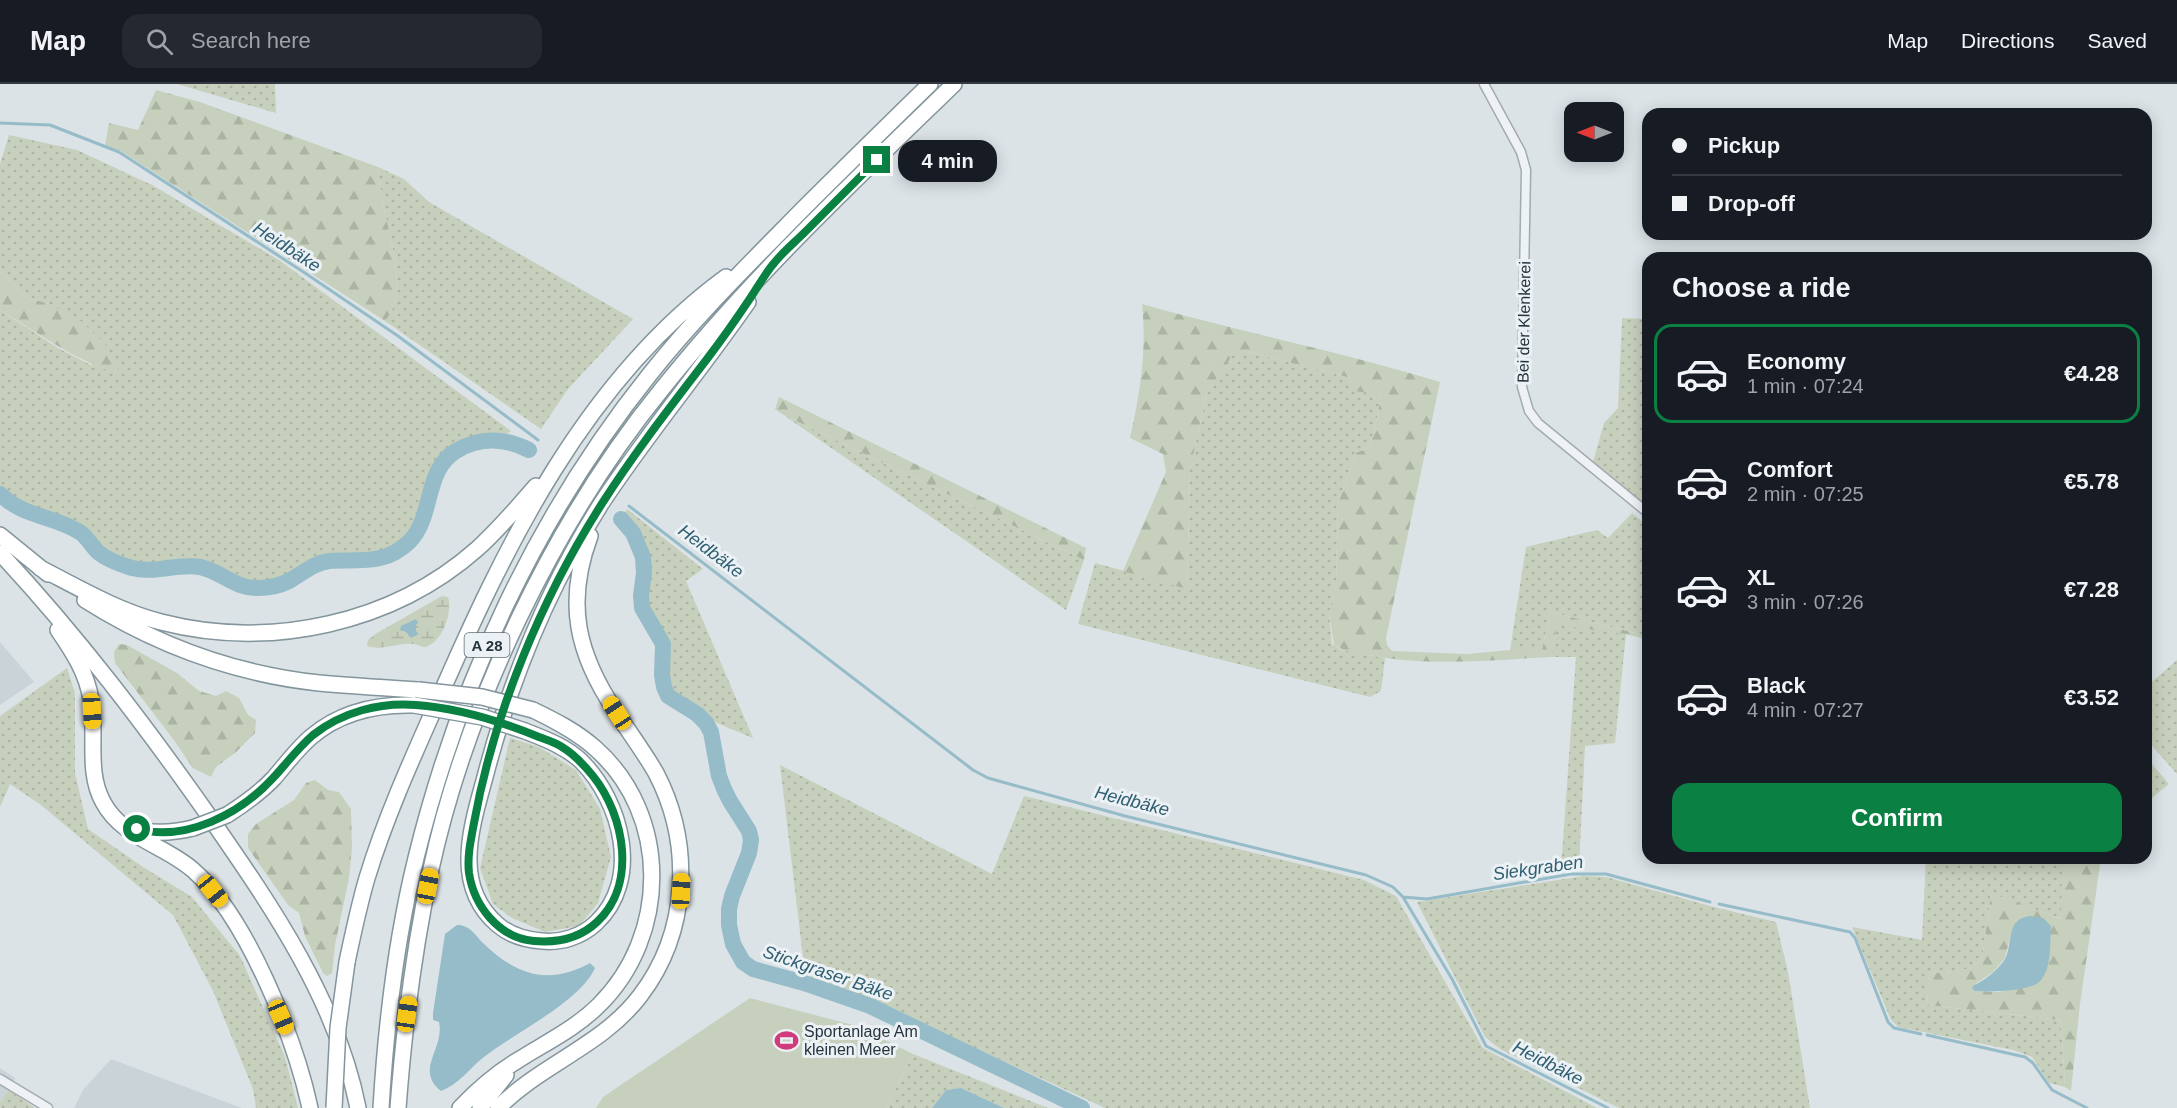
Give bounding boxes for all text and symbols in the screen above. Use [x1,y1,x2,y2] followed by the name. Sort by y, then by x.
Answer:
[122,14,542,68] search box
[30,25,86,56] text: Map
[143,25,176,58] icon: search
[191,28,311,53] text: Search here
[1887,29,1928,52] text: Map
[1961,29,2054,52] text: Directions
[2087,29,2147,52] text: Saved
[1564,102,1624,162] north arrow
[1564,102,1624,162] map controls
[1708,133,1780,158] text: Pickup
[898,139,997,181] callout: 4 min
[863,146,890,173] route end
[921,150,974,172] text: 4 min
[1708,191,1795,216] text: Drop-off
[250,218,324,276] water label: Heidbäke
[1514,261,1534,383] street label: Bei der Klenkerei
[1672,273,1851,303] text: Choose a ride
[1675,347,1729,401] icon: car
[1747,349,1846,374] text: Economy
[2064,361,2119,386] text: €4.28
[1747,375,1864,397] text: 1 min · 07:24
[1675,455,1729,509] icon: car
[1747,457,1833,482] text: Comfort
[2064,469,2119,494] text: €5.78
[1747,483,1864,505] text: 2 min · 07:25
[675,520,747,582] water label: Heidbäke
[1675,563,1729,617] icon: car
[1747,565,1775,590] text: XL
[2064,577,2119,602] text: €7.28
[1747,591,1864,613] text: 3 min · 07:26
[464,633,510,657] road number: A 28
[1675,671,1729,725] icon: car
[1747,673,1806,698] text: Black
[2064,685,2119,710] text: €3.52
[82,693,102,729] car
[600,693,634,733] car
[1747,699,1864,721] text: 4 min · 07:27
[1093,782,1171,820] water label: Heidbäke
[1672,783,2122,852] button: Confirm
[123,815,150,842] route start
[1492,852,1584,884] water label: Siekgraben
[416,867,440,905] car
[195,871,231,911] car
[671,873,691,909] car
[760,941,896,1005] water label: Stickgraser Bäke
[396,995,418,1033] car
[266,997,296,1037] car
[804,1023,918,1058] place label: Sportanlage Am kleinen Meer
[773,1027,799,1053] sports icon: Sportanlage Am kleinen Meer
[1510,1037,1586,1089] water label: Heidbäke

